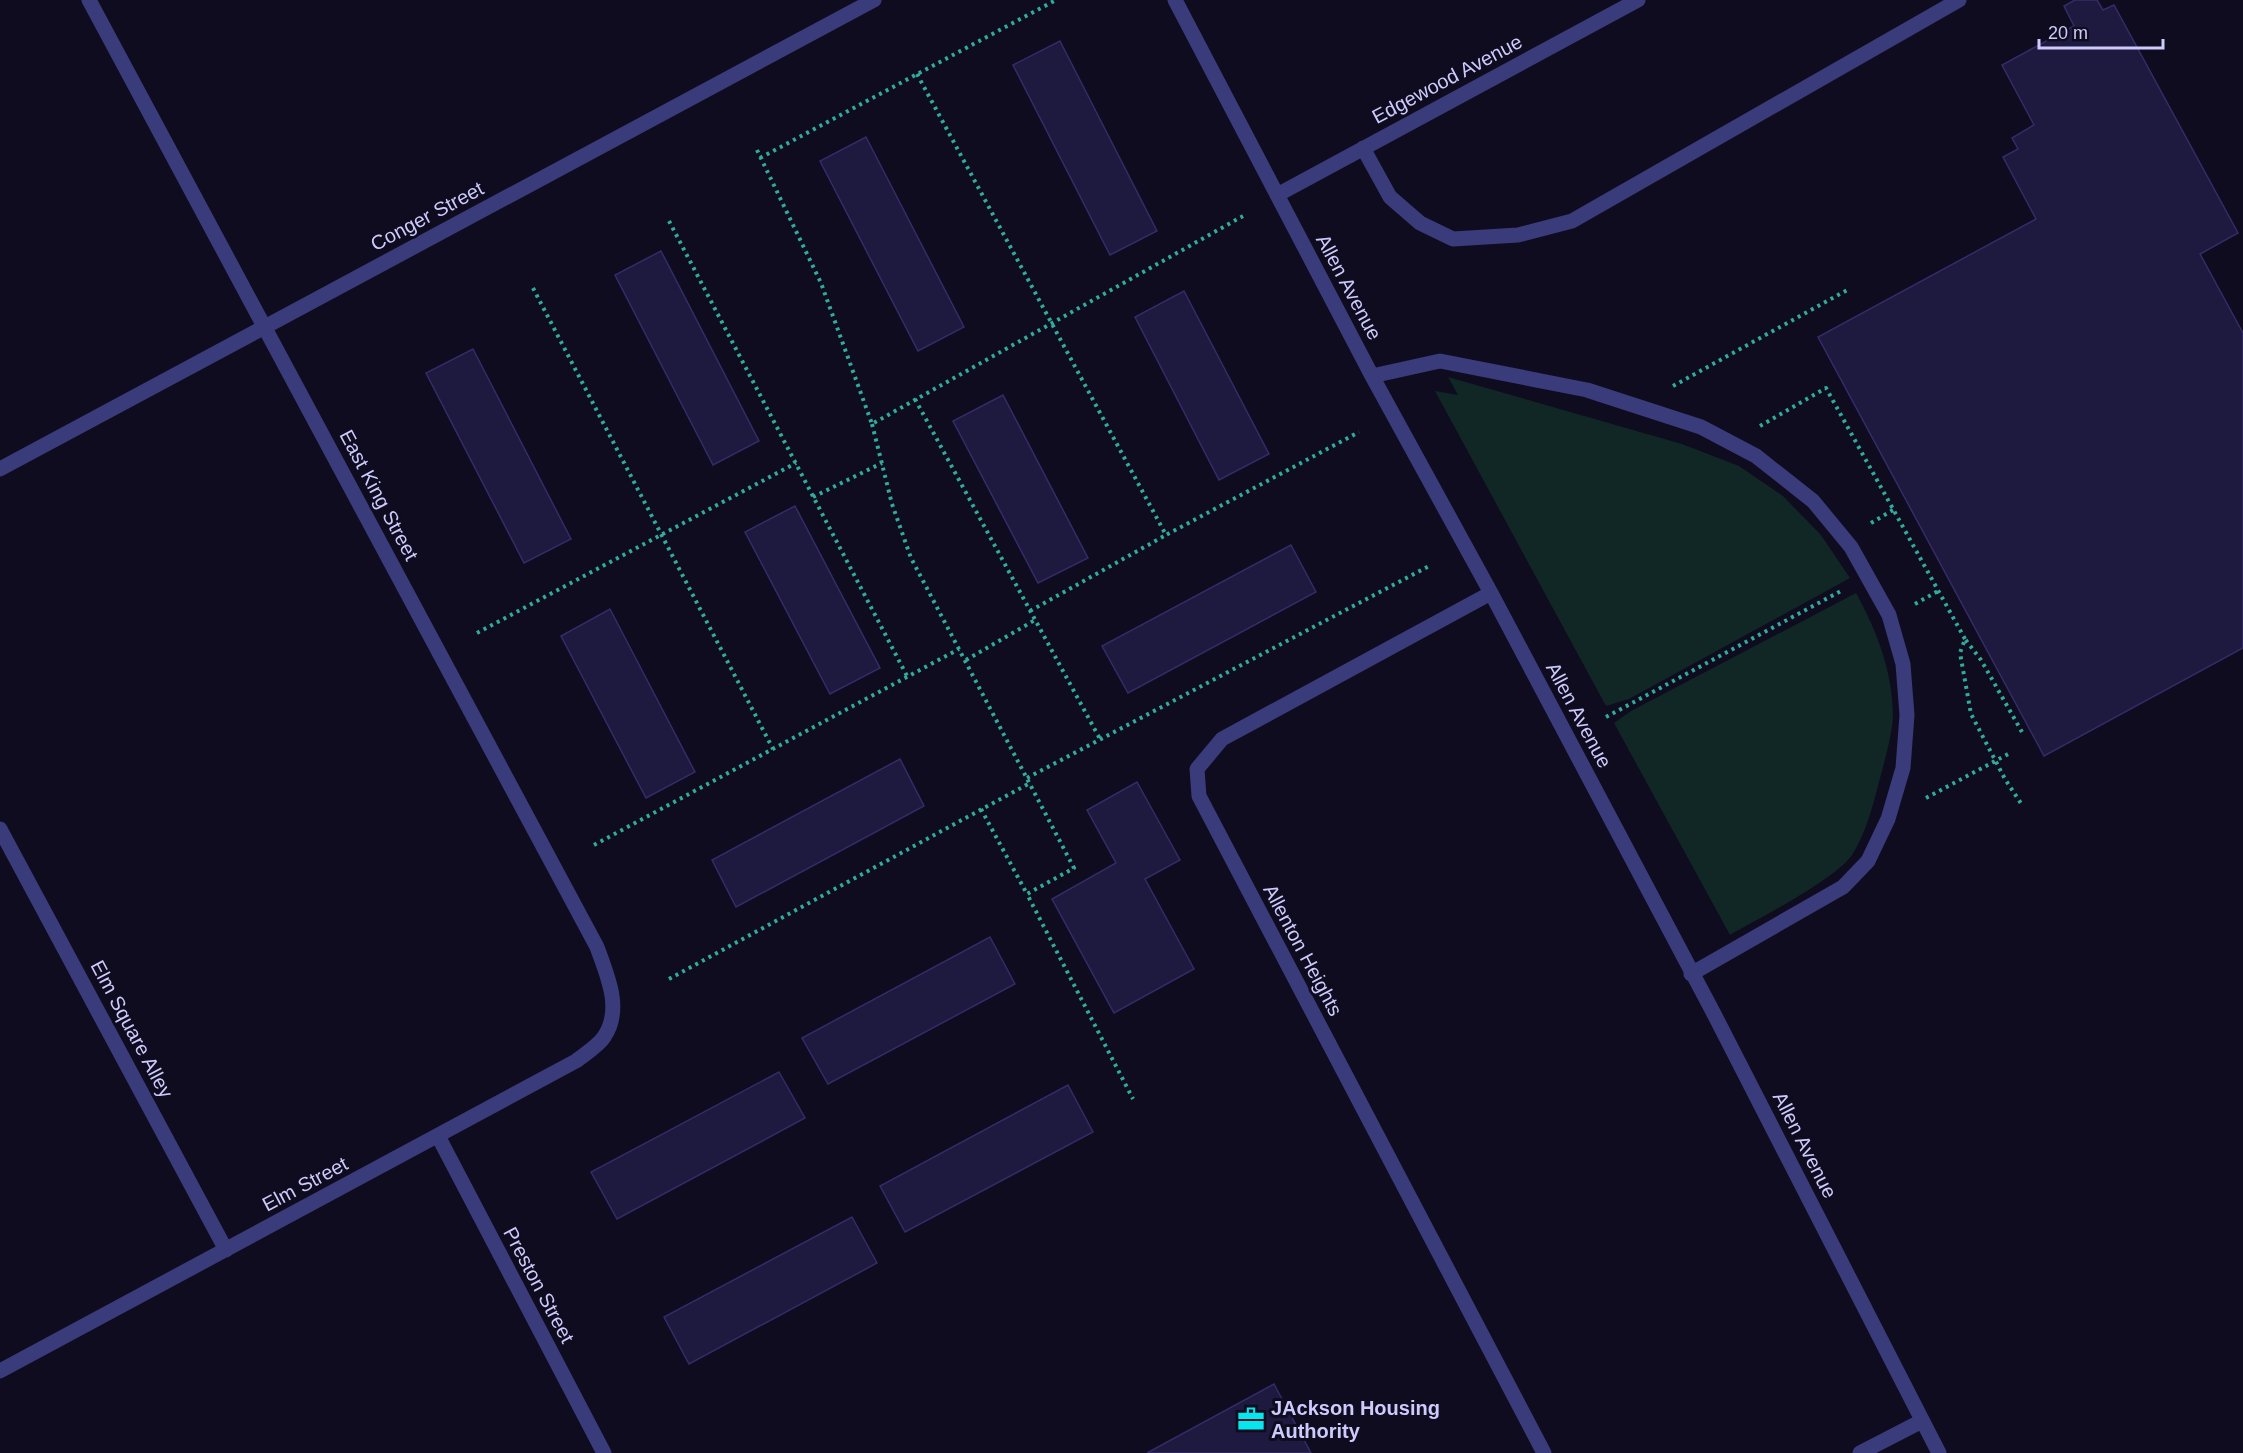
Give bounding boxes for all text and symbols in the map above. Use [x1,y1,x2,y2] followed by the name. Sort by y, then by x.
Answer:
[2039,12,2164,50] scale bar
[2048,23,2088,43] text: 20 m
[1368,30,1526,128] street label: Edgewood Avenue
[367,177,488,255] street label: Conger Street
[1312,230,1386,344] street label: Allen Avenue
[335,426,423,564] street label: East King Street
[1542,658,1616,772] street label: Allen Avenue
[1259,881,1347,1019] street label: Allenton Heights
[87,957,177,1101] street label: Elm Square Alley
[1769,1088,1841,1202] street label: Allen Avenue
[259,1152,352,1216] street label: Elm Street
[499,1223,579,1347] street label: Preston Street
[1271,1397,1440,1442] place label: JAckson Housing Authority
[1236,1404,1266,1434] office icon: JAckson Housing Authority

